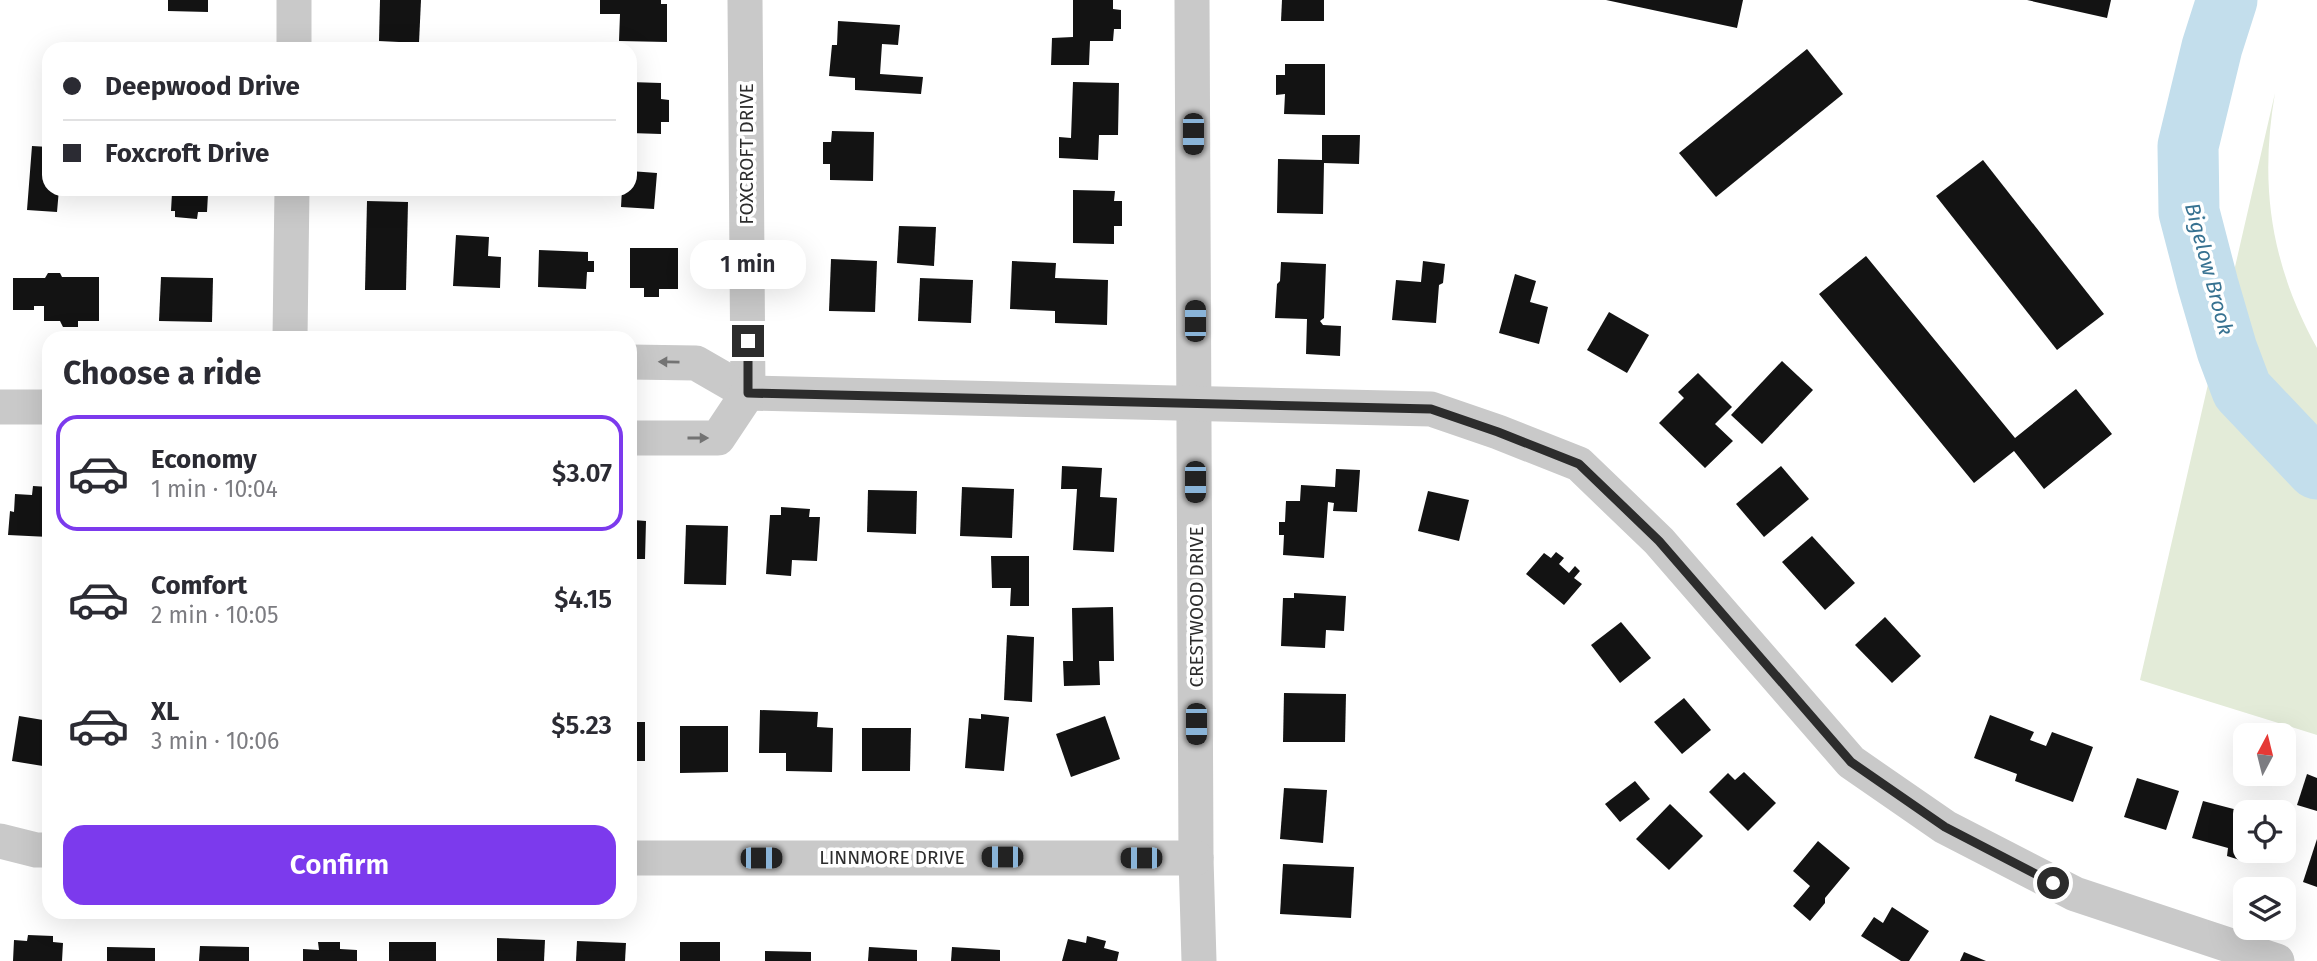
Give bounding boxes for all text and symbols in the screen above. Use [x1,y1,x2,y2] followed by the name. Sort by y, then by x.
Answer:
[105,71,300,102] text: Deepwood Drive
[735,83,758,225] street label: FOXCROFT DRIVE
[1183,113,1204,155] car
[105,138,269,169] text: Foxcroft Drive
[2179,200,2239,338] water label: Bigelow Brook
[690,240,806,288] callout: 1 min
[720,250,776,278] text: 1 min
[1185,300,1206,342] car
[732,325,764,357] route end
[63,354,261,392] text: Choose a ride
[657,357,679,368] one-way arrow
[687,432,709,444] one-way arrow
[67,442,130,505] icon: car
[151,444,257,475] text: Economy
[552,458,612,489] text: $3.07
[1185,461,1206,503] car
[151,475,278,503] text: 1 min · 10:04
[1185,526,1208,688] street label: CRESTWOOD DRIVE
[67,568,130,631] icon: car
[151,570,247,601] text: Comfort
[554,584,612,615] text: $4.15
[151,601,279,629] text: 2 min · 10:05
[67,694,130,757] icon: car
[151,696,179,727] text: XL
[1186,703,1207,745] car
[551,710,612,741] text: $5.23
[2233,723,2296,786] north arrow
[2233,723,2296,940] map controls
[151,727,279,755] text: 3 min · 10:06
[2233,800,2296,863] button: locate
[63,825,616,905] button: Confirm
[819,846,965,869] street label: LINNMORE DRIVE
[982,847,1024,868] car
[741,848,783,869] car
[1121,848,1163,869] car
[2037,867,2069,899] route start
[2233,877,2296,940] button: layers

